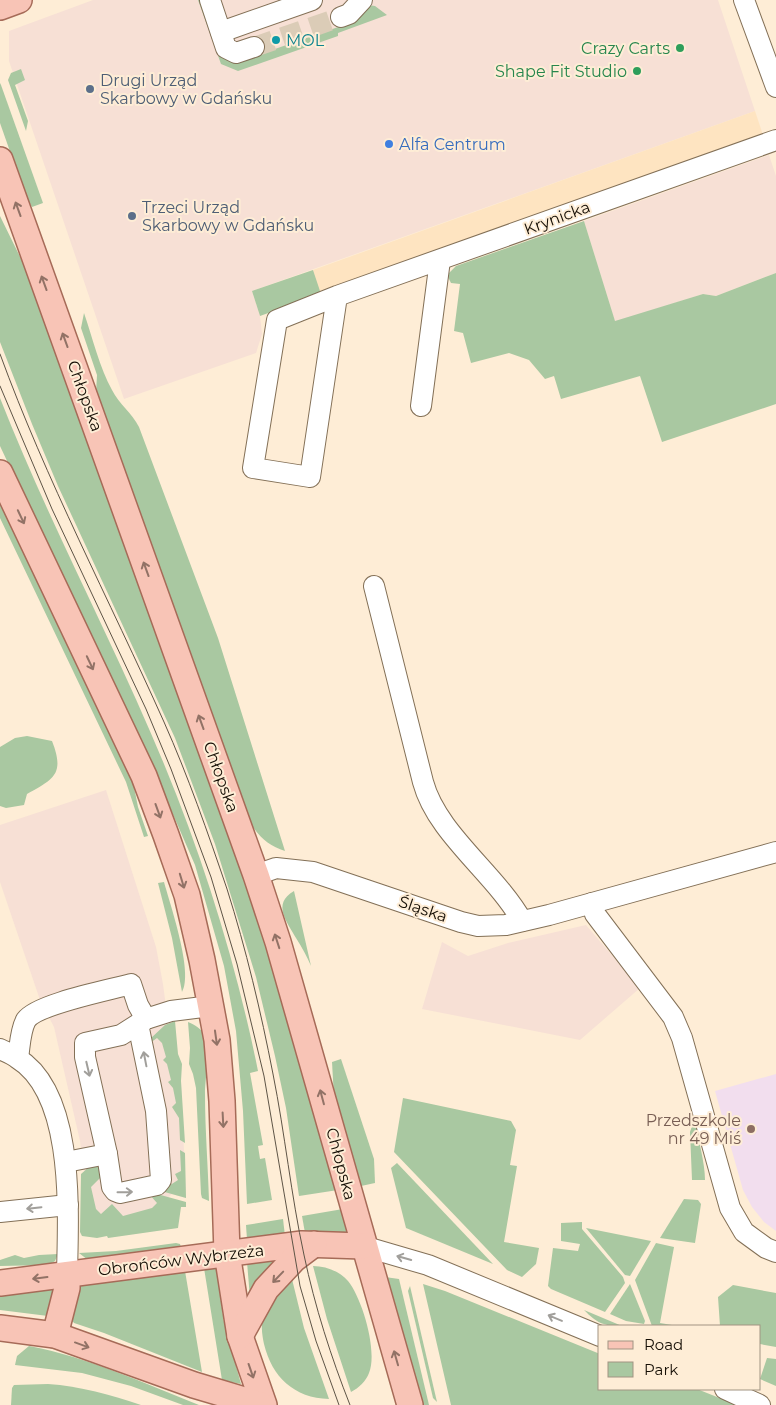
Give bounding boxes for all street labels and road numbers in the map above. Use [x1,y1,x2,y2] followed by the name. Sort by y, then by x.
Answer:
[521,197,593,239] street label: Krynicka
[63,358,107,434] street label: Chłopska
[199,739,243,815] street label: Chłopska
[396,892,450,926] street label: Śląska
[322,1126,360,1202] street label: Chłopska
[97,1240,265,1280] street label: Obrońców Wybrzeża

